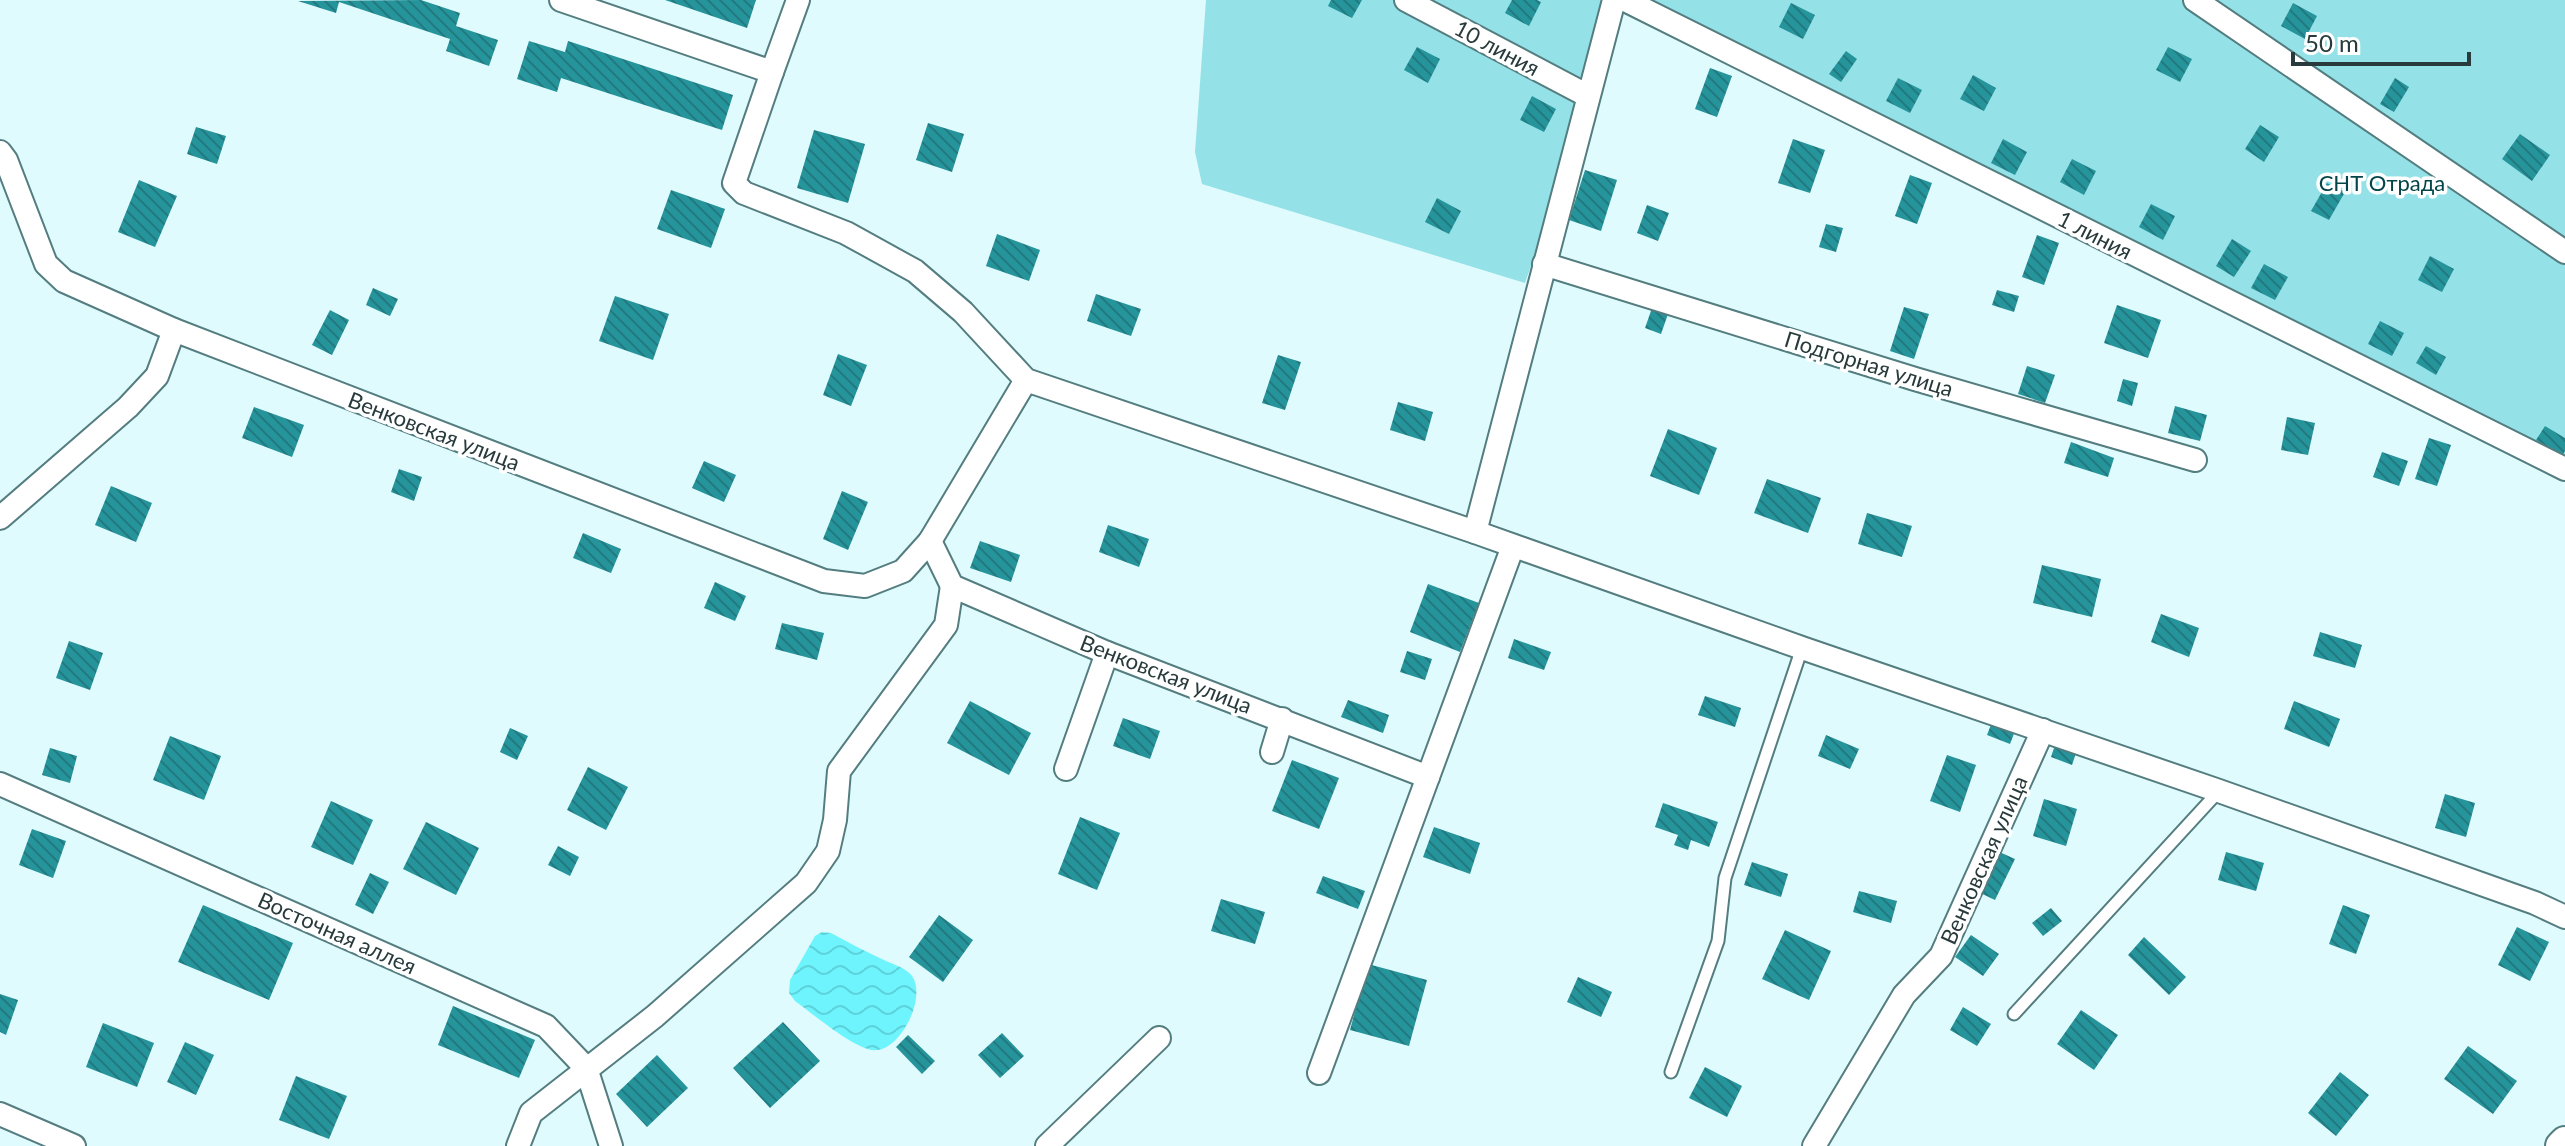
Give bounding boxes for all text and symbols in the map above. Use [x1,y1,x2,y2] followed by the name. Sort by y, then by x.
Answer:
[1450,14,1544,81] street label: 10 линия
[2293,16,2469,66] scale bar
[2305,28,2359,57] text: 50 m
[2319,169,2445,196] park label: СНТ Отрада
[2054,204,2137,265] street label: 1 линия
[1782,325,1957,402] street label: Подгорная улица
[344,385,524,476] street label: Венковская улица
[1076,628,1256,719] street label: Венковская улица
[1934,771,2033,948] street label: Венковская улица
[254,886,421,980] street label: Восточная аллея

